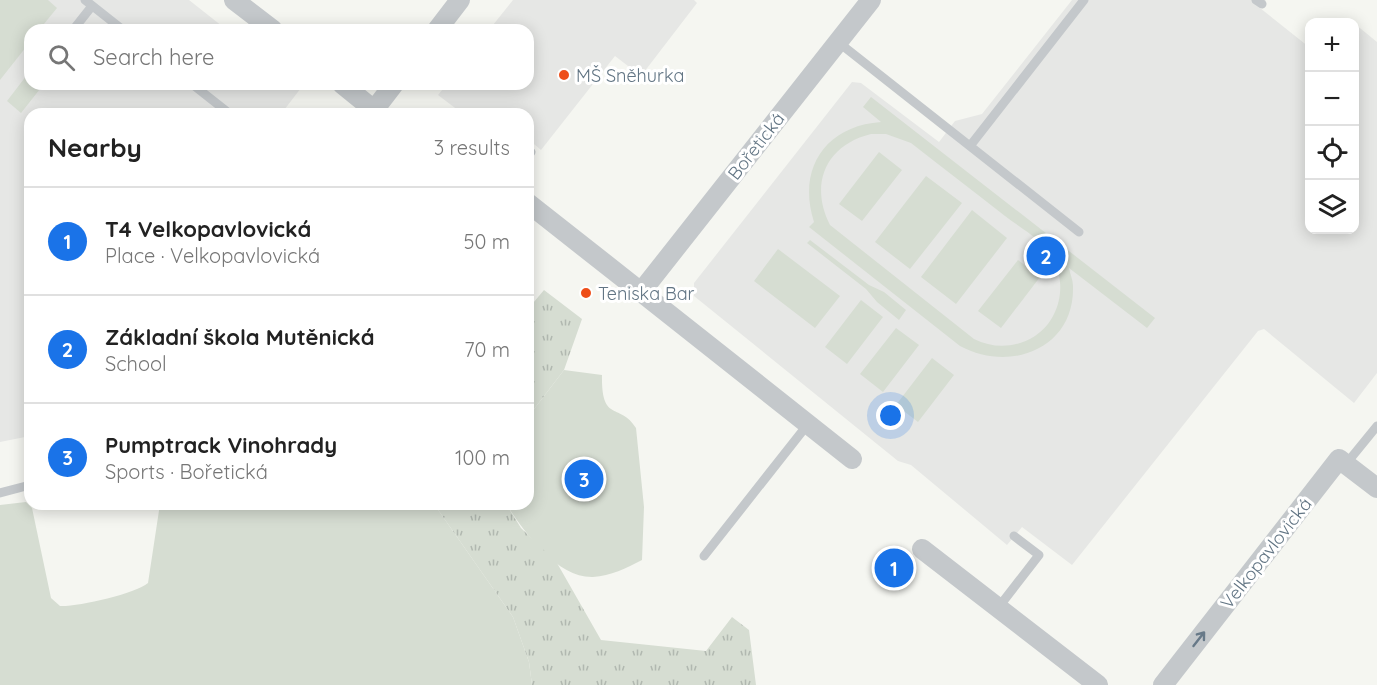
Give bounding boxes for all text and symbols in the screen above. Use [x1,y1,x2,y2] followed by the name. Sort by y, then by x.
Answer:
[1305,18,1359,234] map controls
[1305,18,1359,72] button: +
[24,24,534,90] search box
[45,41,78,74] icon: search
[93,43,214,71] text: Search here
[576,64,684,87] place label: MŠ Sněhurka
[557,68,571,82] marker: MŠ Sněhurka
[1305,72,1359,126] button: −
[722,108,790,184] street label: Bořetická
[1305,126,1359,180] button: locate
[48,131,142,164] text: Nearby
[434,135,510,160] text: 3 results
[1305,180,1359,234] button: layers
[105,215,311,243] text: T4 Velkopavlovická
[64,229,71,254] text: 1
[464,229,510,254] text: 50 m
[1026,234,1066,278] pin: 2
[105,243,320,268] text: Place · Velkopavlovická
[598,282,695,305] place label: Teniska Bar
[579,286,593,300] marker: Teniska Bar
[105,323,375,351] text: Základní škola Mutěnická
[62,337,73,362] text: 2
[464,337,510,362] text: 70 m
[105,351,167,376] text: School
[876,401,905,430] your location
[105,431,337,459] text: Pumptrack Vinohrady
[62,445,73,470] text: 3
[455,445,510,470] text: 100 m
[564,456,604,502] pin: 3
[105,459,268,484] text: Sports · Bořetická
[1215,493,1317,613] street label: Velkopavlovická
[874,546,914,590] pin: 1
[1193,631,1206,647] one-way arrow

